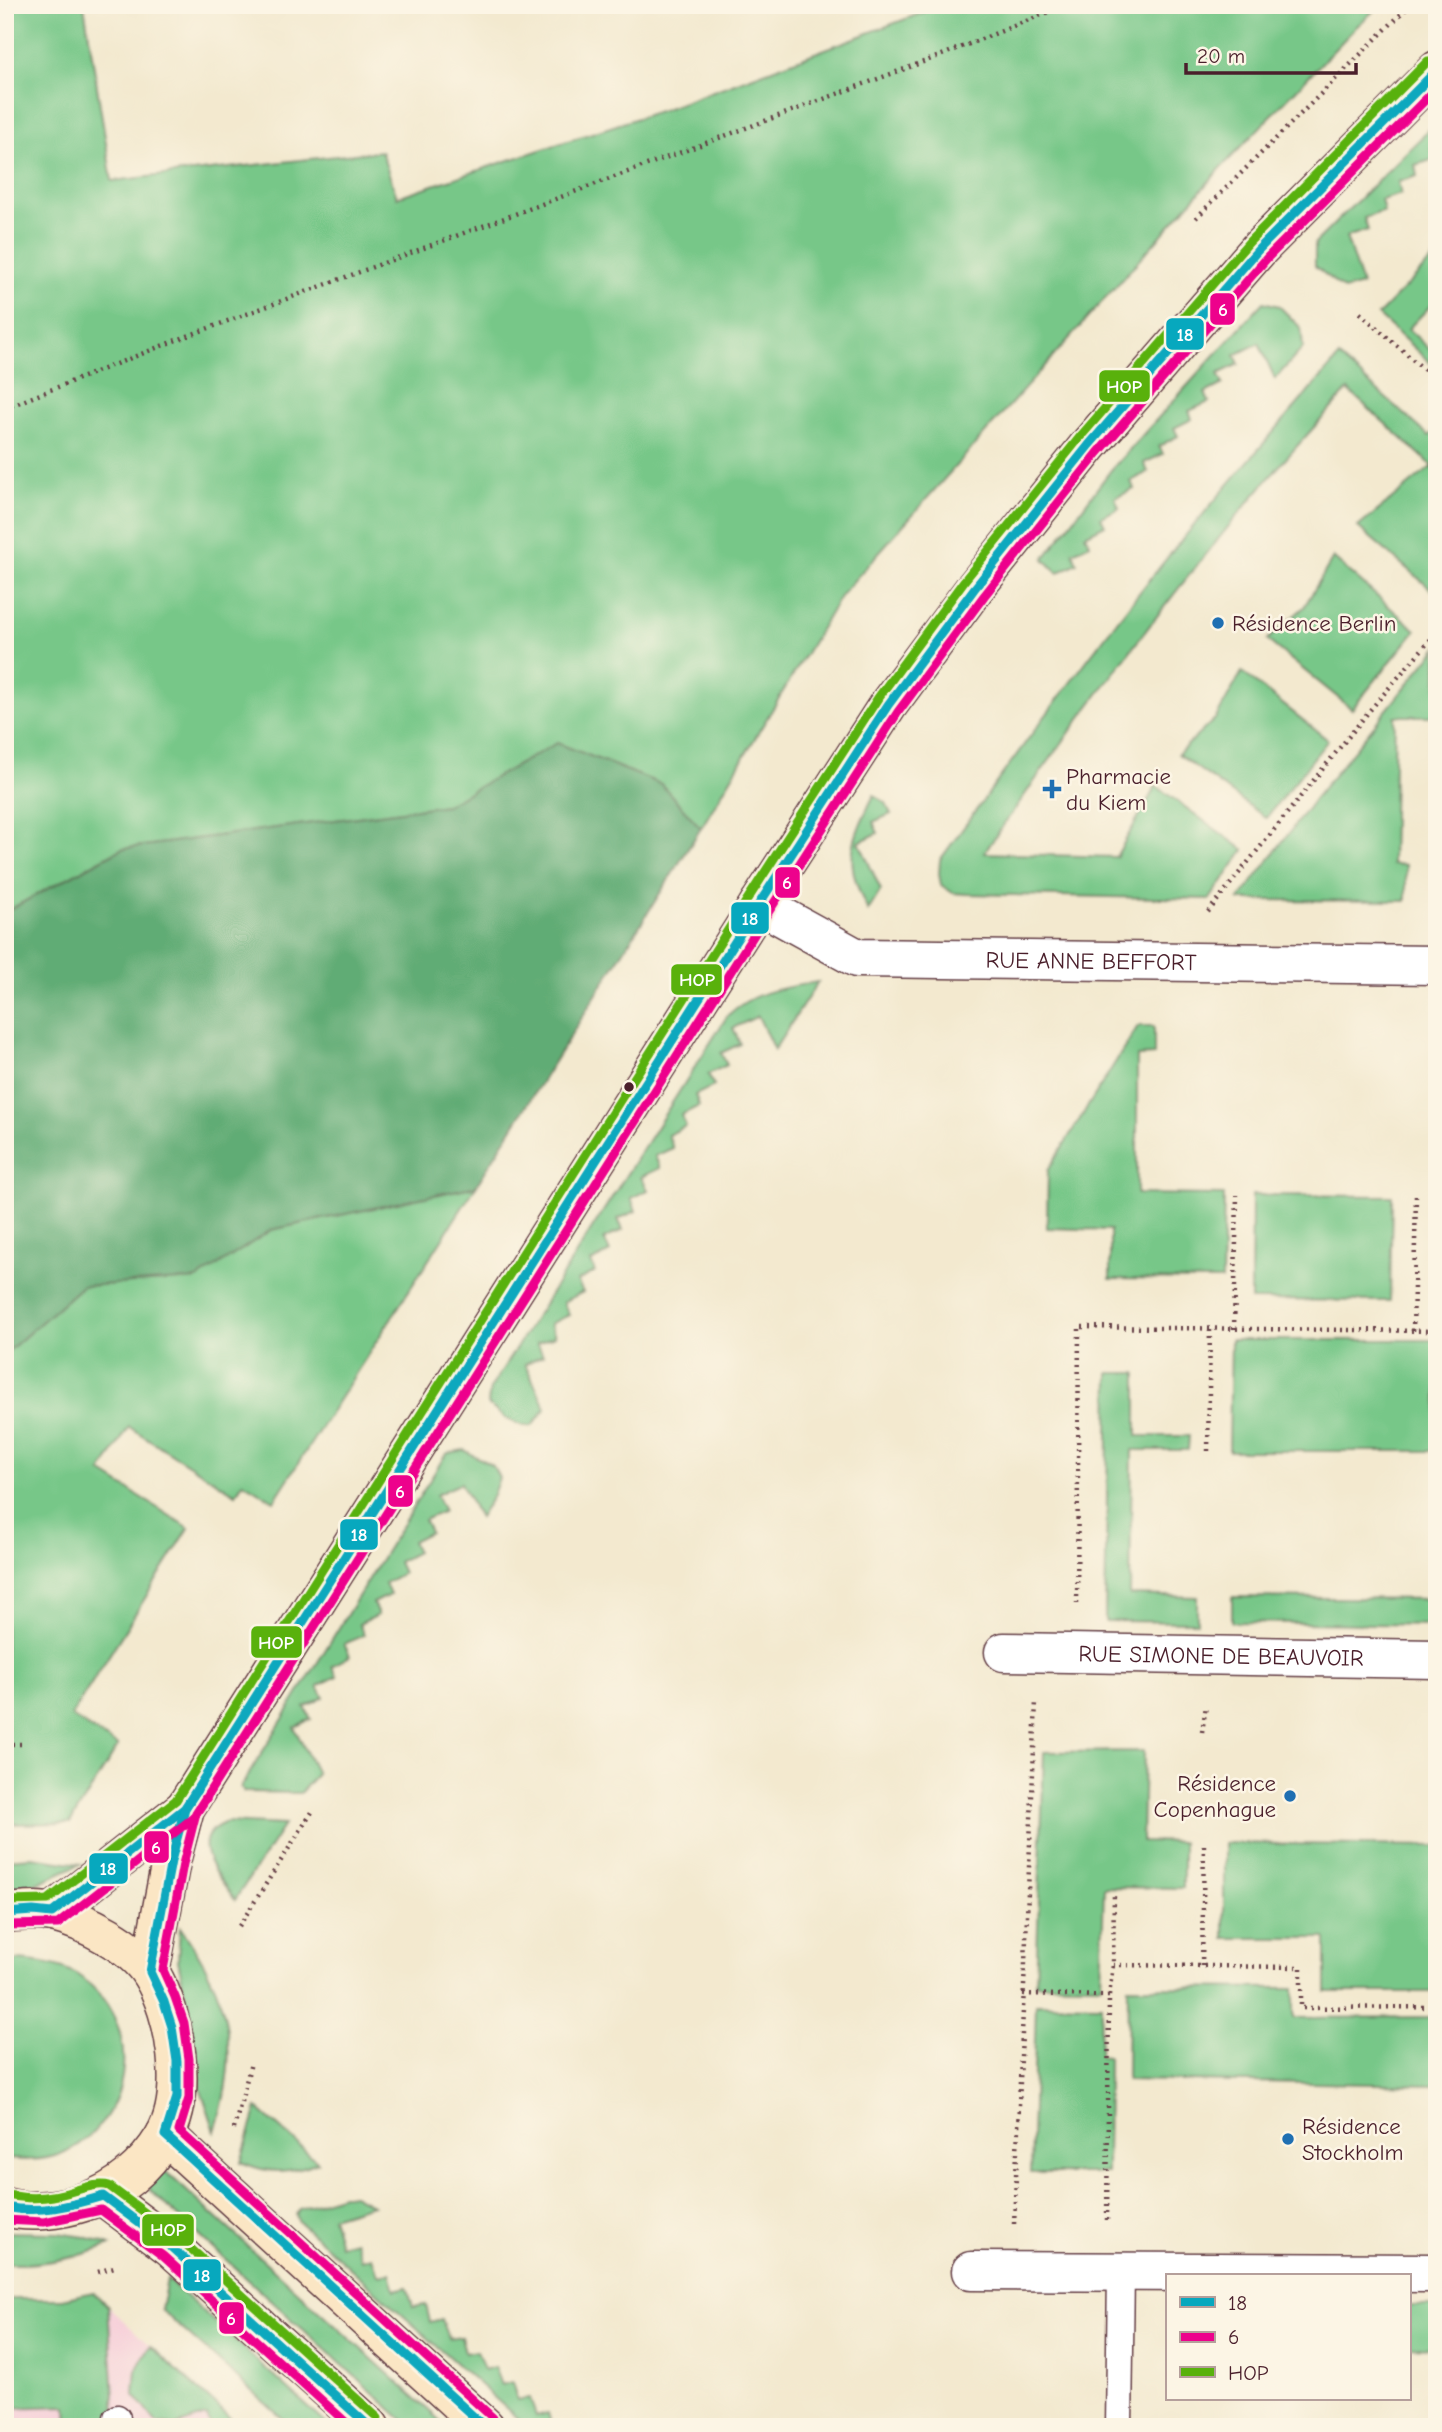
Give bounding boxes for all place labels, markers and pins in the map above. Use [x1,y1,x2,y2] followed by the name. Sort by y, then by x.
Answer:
[1232,610,1396,637] place label: Résidence Berlin
[1210,615,1226,631] marker: Résidence Berlin
[1066,763,1171,816] place label: Pharmacie du Kiem
[1044,781,1060,797] marker: Pharmacie du Kiem
[622,1080,636,1094] unlabelled marker
[1154,1770,1276,1823] place label: Résidence Copenhague
[1282,1788,1298,1804] marker: Résidence Copenhague
[1302,2113,1404,2166] place label: Résidence Stockholm
[1280,2131,1296,2147] marker: Résidence Stockholm

